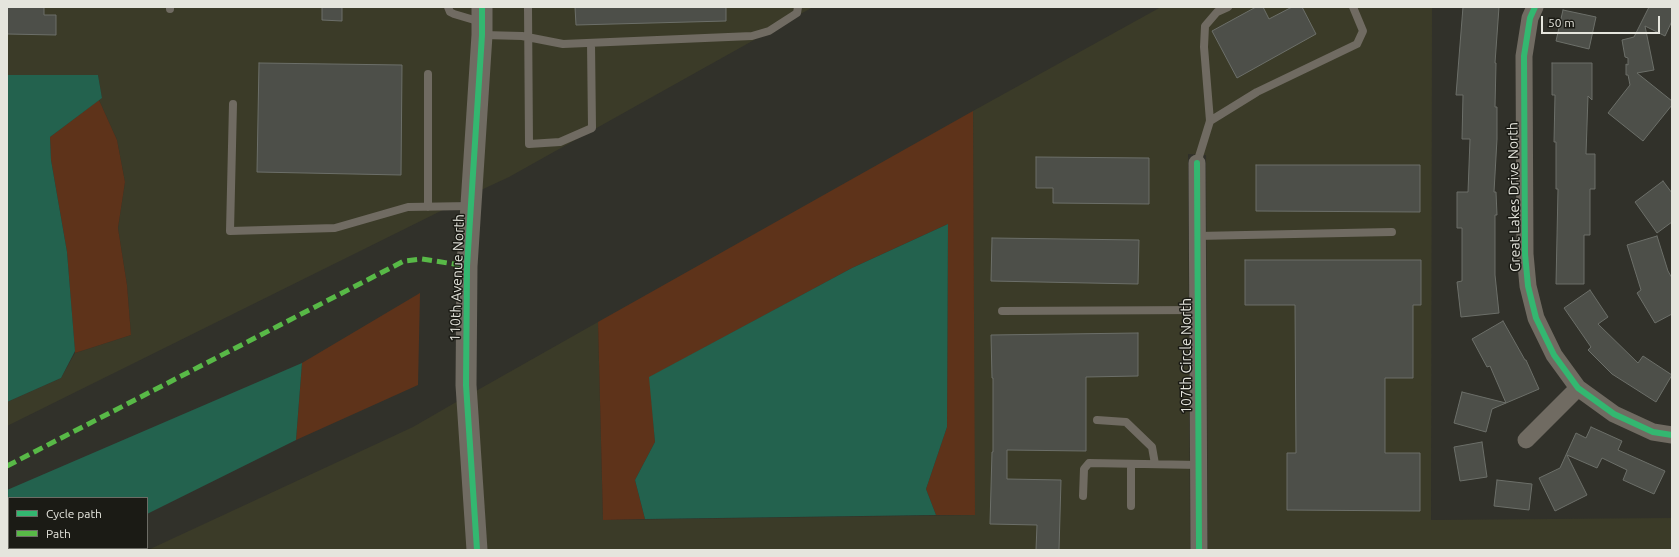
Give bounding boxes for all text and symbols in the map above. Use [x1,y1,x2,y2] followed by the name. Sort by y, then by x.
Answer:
[1543,8,1662,34] scale bar
[1548,16,1575,29] text: 50 m
[1504,122,1524,272] street label: Great Lakes Drive North
[446,214,468,342] street label: 110th Avenue North
[1178,298,1194,414] street label: 107th Circle North
[8,497,148,549] legend
[46,507,102,520] text: Cycle path
[46,527,71,540] text: Path

